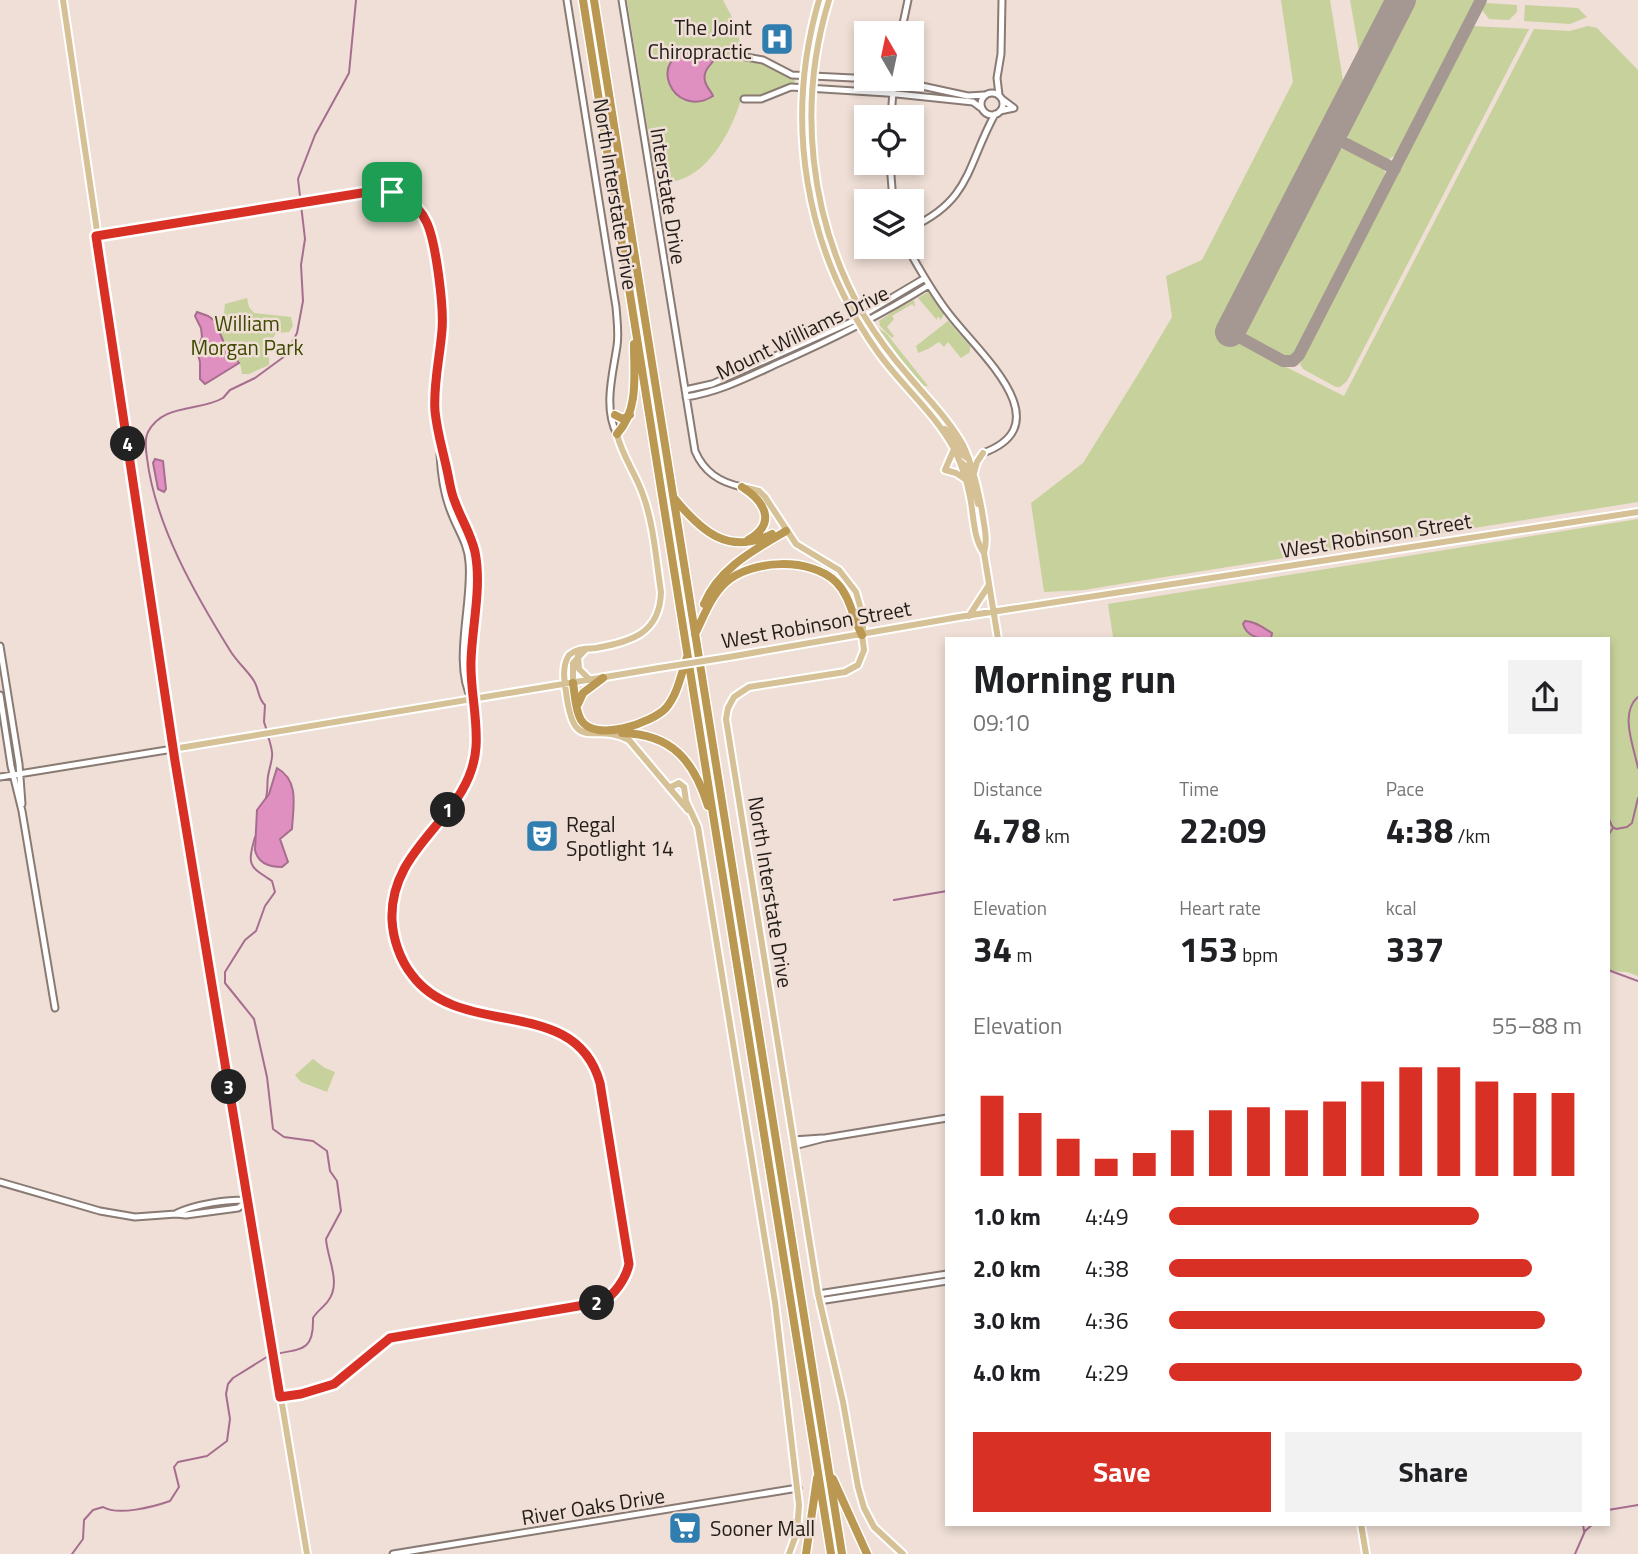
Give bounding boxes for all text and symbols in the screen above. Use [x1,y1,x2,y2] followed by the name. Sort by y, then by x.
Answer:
[647,11,753,67] place label: The Joint Chiropractic
[758,20,796,58] hospital icon: The Joint Chiropractic
[854,21,924,91] north arrow
[854,21,924,259] map controls
[585,96,647,292] street label: North Interstate Drive
[854,105,924,175] button: locate
[642,125,696,267] street label: Interstate Drive
[362,162,422,222] pin
[373,173,411,211] icon: arrive
[854,189,924,259] button: layers
[710,276,894,388] street label: Mount Williams Drive
[190,307,304,363] park label: William Morgan Park
[110,426,146,462] pin: 4
[122,429,133,458] text: 4
[1279,504,1474,566] street label: West Robinson Street
[719,591,914,656] street label: West Robinson Street
[973,650,1176,708] text: Morning run
[1508,660,1582,734] button: share
[973,705,1030,740] text: 09:10
[973,774,1042,803] text: Distance
[1179,774,1219,803] text: Time
[1386,774,1424,803] text: Pace
[430,792,466,828] pin: 1
[740,794,802,990] street label: North Interstate Drive
[442,795,453,824] text: 1
[973,803,1041,857] text: 4.78
[1179,803,1267,857] text: 22:09
[1386,803,1453,857] text: 4:38
[566,808,674,864] place label: Regal Spotlight 14
[523,817,561,855] theatre icon: Regal Spotlight 14
[1041,821,1070,850] text: km
[1453,821,1490,850] text: /km
[973,893,1047,922] text: Elevation
[1179,893,1261,922] text: Heart rate
[1386,893,1417,922] text: kcal
[973,922,1012,976] text: 34
[1179,922,1238,976] text: 153
[1386,922,1444,976] text: 337
[1012,940,1032,969] text: m
[1238,940,1278,969] text: bpm
[973,1008,1062,1043] text: Elevation
[1492,1008,1582,1043] text: 55–88 m
[212,1070,246,1104] pin: 3
[223,1072,234,1101] text: 3
[973,1199,1041,1234] text: 1.0 km
[1085,1199,1129,1234] text: 4:49
[973,1251,1041,1286] text: 2.0 km
[1085,1251,1129,1286] text: 4:38
[580,1286,614,1320] pin: 2
[591,1288,602,1317] text: 2
[973,1303,1041,1338] text: 3.0 km
[1085,1303,1129,1338] text: 4:36
[973,1355,1041,1390] text: 4.0 km
[1085,1355,1129,1390] text: 4:29
[973,1432,1271,1512] button: Save
[1285,1432,1582,1512] button: Share
[519,1479,667,1533] street label: River Oaks Drive
[666,1509,704,1547] supermarket icon: Sooner Mall
[710,1512,815,1544] place label: Sooner Mall

